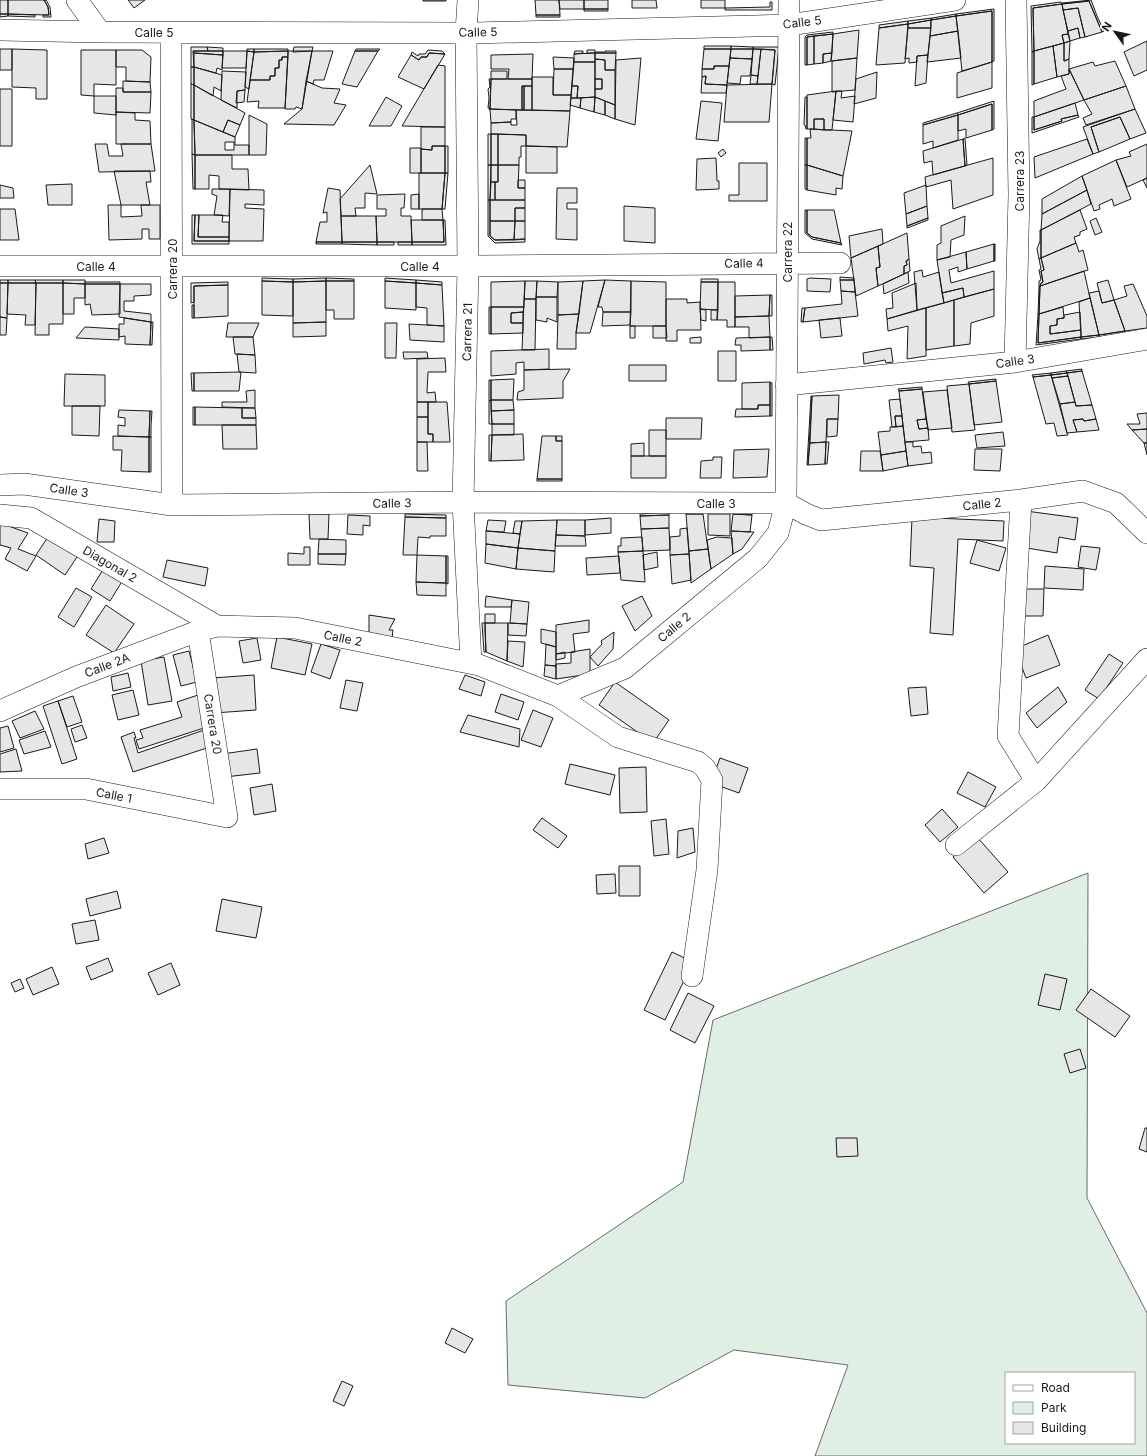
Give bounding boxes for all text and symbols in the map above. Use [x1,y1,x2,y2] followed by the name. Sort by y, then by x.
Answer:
[782,12,822,32] street label: Calle 5
[1095,12,1135,52] north arrow
[1098,19,1115,34] text: N
[458,24,498,40] street label: Calle 5
[135,25,173,40] street label: Calle 5
[1012,151,1027,211] street label: Carrera 23
[780,222,795,282] street label: Carrera 22
[165,238,180,300] street label: Carrera 20
[724,255,764,271] street label: Calle 4
[76,259,116,274] street label: Calle 4
[400,259,440,274] street label: Calle 4
[459,303,475,361] street label: Carrera 21
[995,351,1035,371] street label: Calle 3
[49,480,89,500] street label: Calle 3
[372,495,412,511] street label: Calle 3
[962,495,1002,513] street label: Calle 2
[696,496,736,511] street label: Calle 3
[80,542,140,586] street label: Diagonal 2
[654,609,694,645] street label: Calle 2
[322,627,364,649] street label: Calle 2
[82,650,132,680] street label: Calle 2A
[201,693,225,755] street label: Carrera 20
[95,784,133,806] street label: Calle 1
[1005,1372,1135,1444] legend
[1041,1380,1070,1395] text: Road
[1041,1400,1067,1415] text: Park
[1041,1420,1086,1435] text: Building

